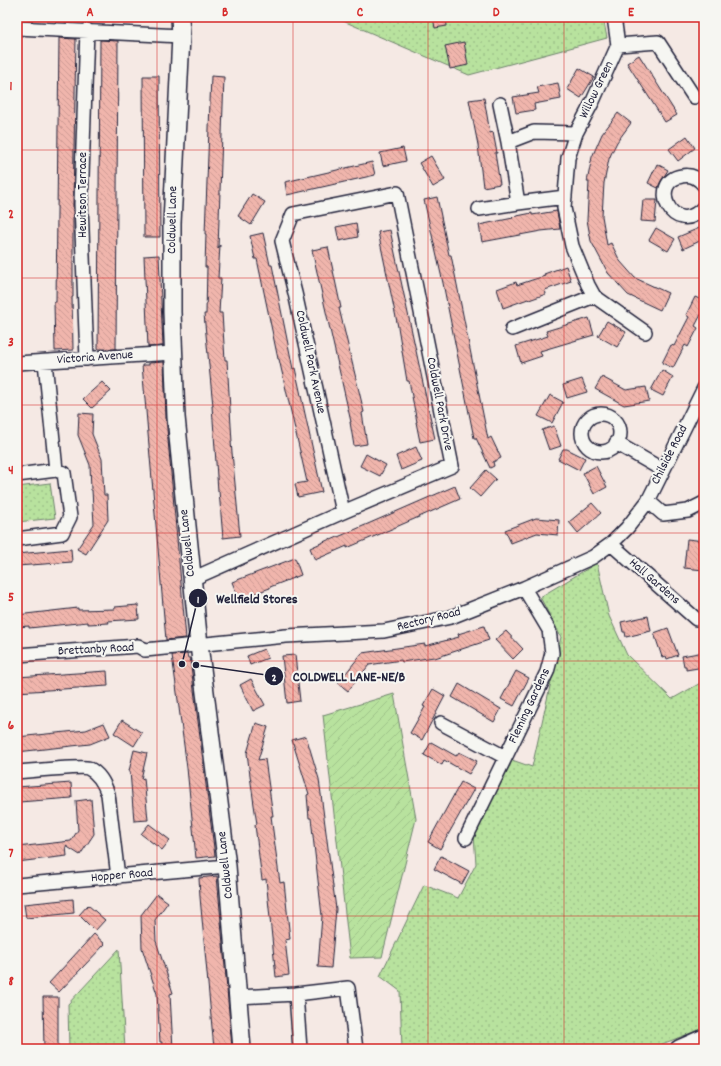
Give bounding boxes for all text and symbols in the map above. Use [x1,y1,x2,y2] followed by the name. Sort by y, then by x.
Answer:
[86,4,94,23] text: A
[222,4,228,23] text: B
[357,4,364,23] text: C
[493,4,500,23] text: D
[628,4,635,23] text: E
[575,58,619,122] street label: Willow Green
[10,78,13,97] text: 1
[74,152,93,238] street label: Hewitson Terrace
[163,186,183,254] street label: Coldwell Lane
[8,206,14,225] text: 2
[290,308,330,416] street label: Coldwell Park Avenue
[8,334,14,353] text: 3
[56,346,134,370] street label: Victoria Avenue
[421,356,457,453] street label: Coldwell Park Drive
[647,422,693,488] street label: Chilside Road
[8,462,14,481] text: 4
[175,508,201,578] street label: Coldwell Lane
[624,554,684,610] street label: Hall Gardens
[188,585,306,611] callout: Wellfield Stores
[8,589,14,608] text: 5
[216,590,298,610] text: Wellfield Stores
[197,592,200,609] text: 1
[395,603,463,637] street label: Rectory Road
[57,639,135,661] street label: Brettanby Road
[264,663,413,689] callout: COLDWELL LANE-NE/B
[504,665,556,747] street label: Fleming Gardens
[293,668,406,688] text: COLDWELL LANE-NE/B
[271,670,277,687] text: 2
[8,717,15,736] text: 6
[213,830,239,900] street label: Coldwell Lane
[9,845,14,864] text: 7
[90,864,154,888] street label: Hopper Road
[8,973,14,992] text: 8

